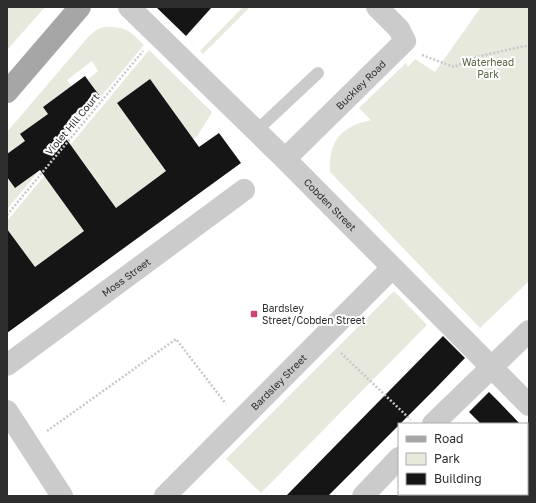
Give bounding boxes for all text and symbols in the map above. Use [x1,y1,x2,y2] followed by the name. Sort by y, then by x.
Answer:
[462,56,514,80] park label: Waterhead Park
[333,58,388,112] street label: Buckley Road
[43,91,101,157] street label: Violet Hill Court
[302,176,359,233] street label: Cobden Street
[99,255,153,299] street label: Moss Street
[262,302,366,326] place label: Bardsley Street/Cobden Street
[249,309,259,319] marker: Bardsley Street/Cobden Street
[248,351,309,412] street label: Bardsley Street
[398,423,528,495] legend
[434,431,463,446] text: Road
[434,451,460,466] text: Park
[434,471,482,486] text: Building

